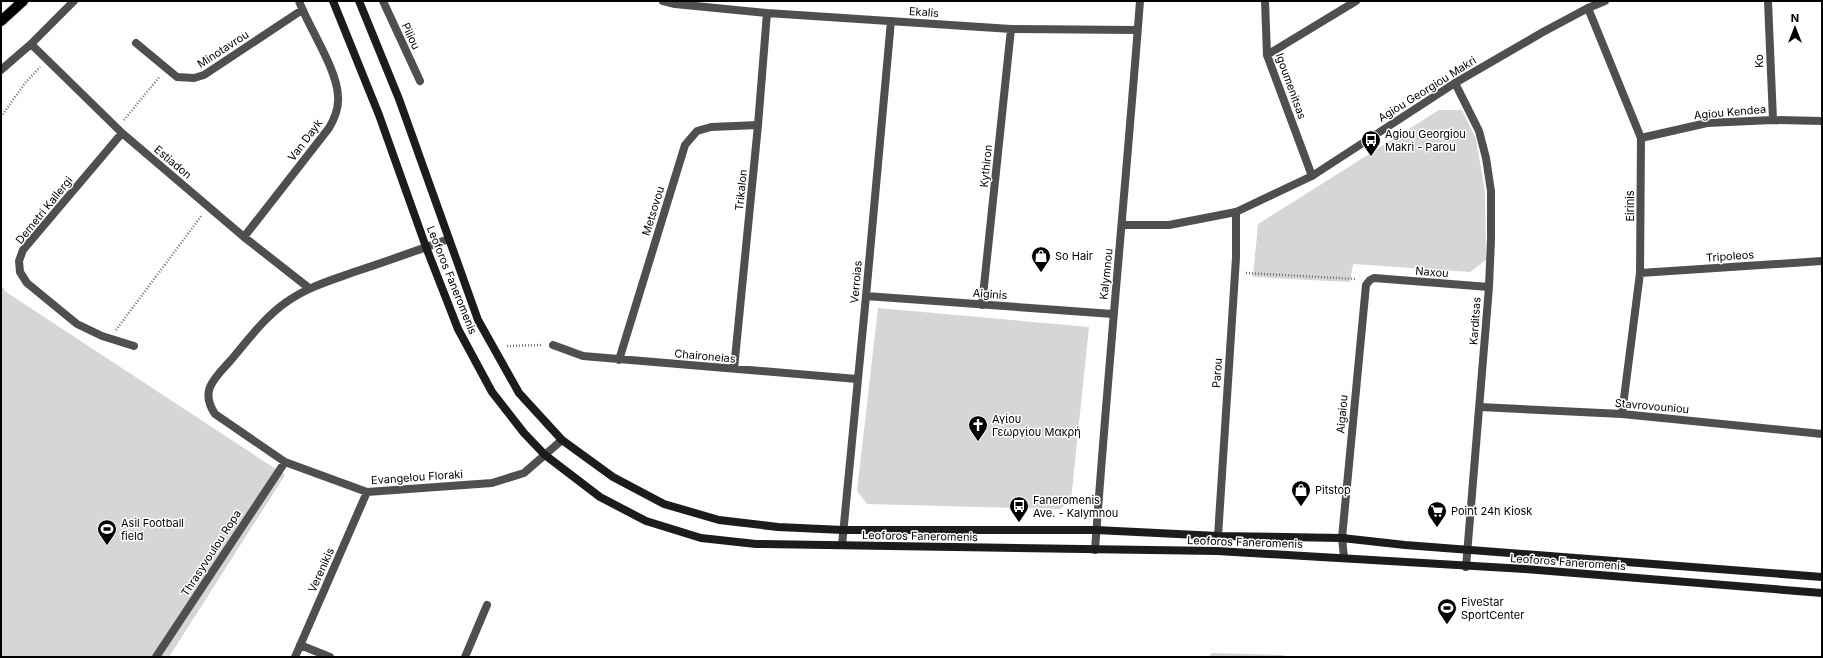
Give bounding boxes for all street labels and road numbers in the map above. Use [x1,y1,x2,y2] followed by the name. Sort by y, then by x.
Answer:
[909,4,940,20] street label: Ekalis
[399,20,423,52] street label: Piliou
[195,27,251,71] street label: Minotavrou
[1273,51,1309,121] street label: Igoumenitsas
[1375,53,1479,125] street label: Agiou Georgiou Makri
[1752,54,1766,68] street label: Ko
[1693,102,1767,122] street label: Agiou Kendea
[285,116,325,164] street label: Van Dayk
[151,142,195,182] street label: Estiadon
[977,144,995,188] street label: Kythiron
[732,169,750,211] street label: Trikalon
[13,173,75,247] street label: Demetri Kallergi
[639,185,667,237] street label: Metsovou
[1623,190,1637,222] street label: Eirinis
[424,224,480,337] street label: Leoforos Faneromenis
[1705,247,1755,265] street label: Tripoleos
[1096,248,1116,300] street label: Kalymnou
[847,260,865,304] street label: Verroias
[1415,264,1449,280] street label: Naxou
[972,286,1008,302] street label: Aiginis
[1466,296,1484,346] street label: Karditsas
[674,346,736,366] street label: Chaironeias
[1209,357,1225,389] street label: Parou
[1333,394,1351,434] street label: Aigaiou
[1614,396,1690,416] street label: Stavrovouniou
[371,467,463,487] street label: Evangelou Floraki
[178,507,244,599] street label: Thrasyvoulou Ropa
[862,528,978,544] street label: Leoforos Faneromenis
[1187,533,1303,551] street label: Leoforos Faneromenis
[305,545,337,595] street label: Verenikis
[1510,551,1626,573] street label: Leoforos Faneromenis

